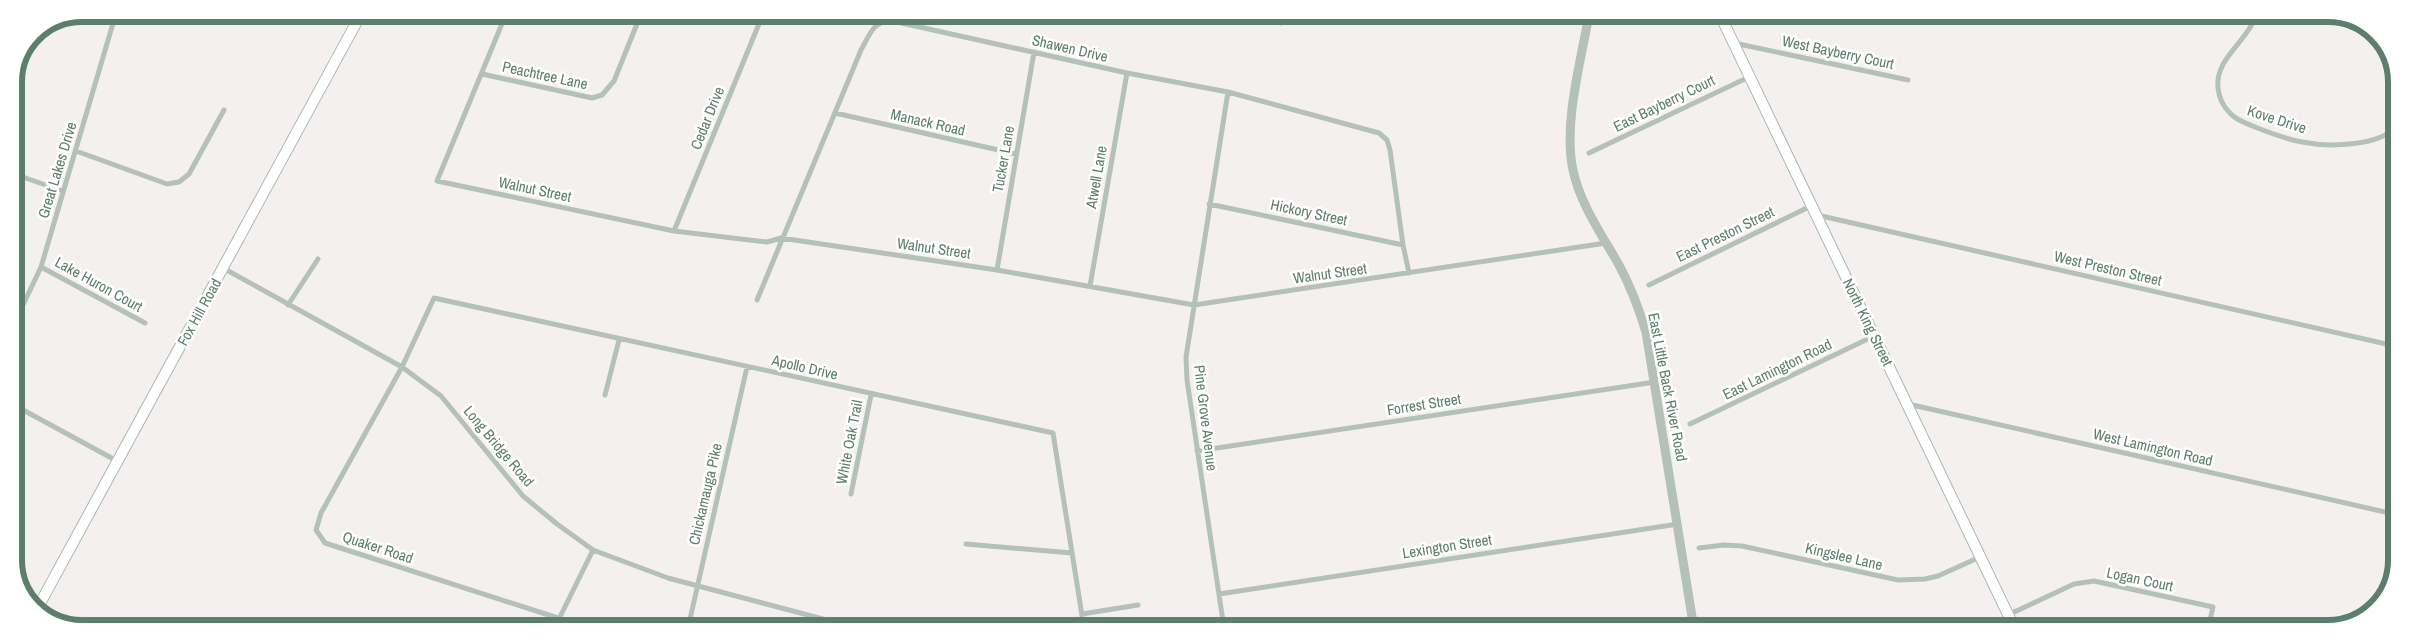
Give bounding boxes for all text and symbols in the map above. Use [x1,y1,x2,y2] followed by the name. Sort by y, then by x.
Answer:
[1030,29,1110,67] street label: Shawen Drive
[1780,30,1896,74] street label: West Bayberry Court
[500,56,590,94] street label: Peachtree Lane
[1610,69,1719,137] street label: East Bayberry Court
[685,83,729,153] street label: Cedar Drive
[2245,100,2309,138] street label: Kove Drive
[889,103,967,141] street label: Manack Road
[32,119,82,221] street label: Great Lakes Drive
[987,124,1019,194] street label: Tucker Lane
[1080,144,1112,211] street label: Atwell Lane
[497,171,574,207] street label: Walnut Street
[1269,194,1350,230] street label: Hickory Street
[1672,201,1778,267] street label: East Preston Street
[896,232,973,264] street label: Walnut Street
[2052,245,2164,291] street label: West Preston Street
[51,251,147,317] street label: Lake Huron Court
[1292,257,1369,289] street label: Walnut Street
[172,275,226,349] street label: Fox Hill Road
[1838,275,1899,370] street label: North King Street
[1643,311,1693,463] street label: East Little Back River Road
[1719,333,1835,405] street label: East Lamington Road
[769,349,840,385] street label: Apollo Drive
[1189,364,1223,472] street label: Pine Grove Avenue
[1386,388,1463,420] street label: Forrest Street
[831,398,867,486] street label: White Oak Trail
[459,401,539,491] street label: Long Bridge Road
[2091,423,2215,471] street label: West Lamington Road
[683,441,727,547] street label: Chickamauga Pike
[340,526,416,568] street label: Quaker Road
[1401,528,1494,563] street label: Lexington Street
[1803,537,1885,575] street label: Kingslee Lane
[2105,562,2176,596] street label: Logan Court

